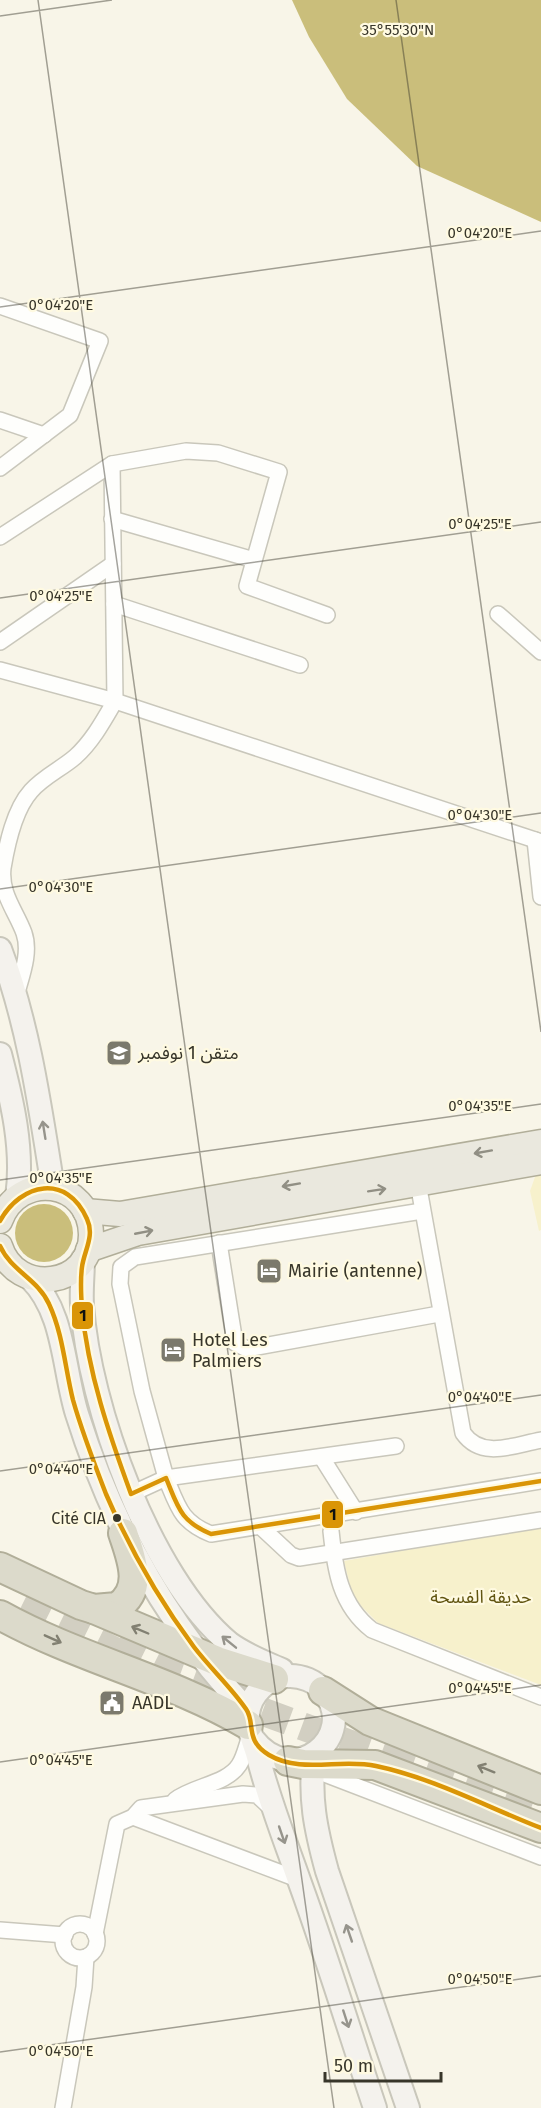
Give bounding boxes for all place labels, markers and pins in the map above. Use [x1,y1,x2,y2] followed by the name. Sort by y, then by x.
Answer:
[104,1038,134,1068] school or university icon: متقن 1 نوفمبر
[137,1042,239,1064] place label: متقن 1 نوفمبر
[254,1256,284,1286] hotel icon: Mairie (antenne)
[288,1260,423,1282] place label: Mairie (antenne)
[192,1329,268,1372] place label: Hotel Les Palmiers
[158,1335,188,1365] hotel icon: Hotel Les Palmiers
[51,1509,107,1528] place label: Cité CIA
[111,1512,123,1524] marker: Cité CIA
[97,1688,127,1718] public building icon: AADL
[132,1692,173,1714] place label: AADL

